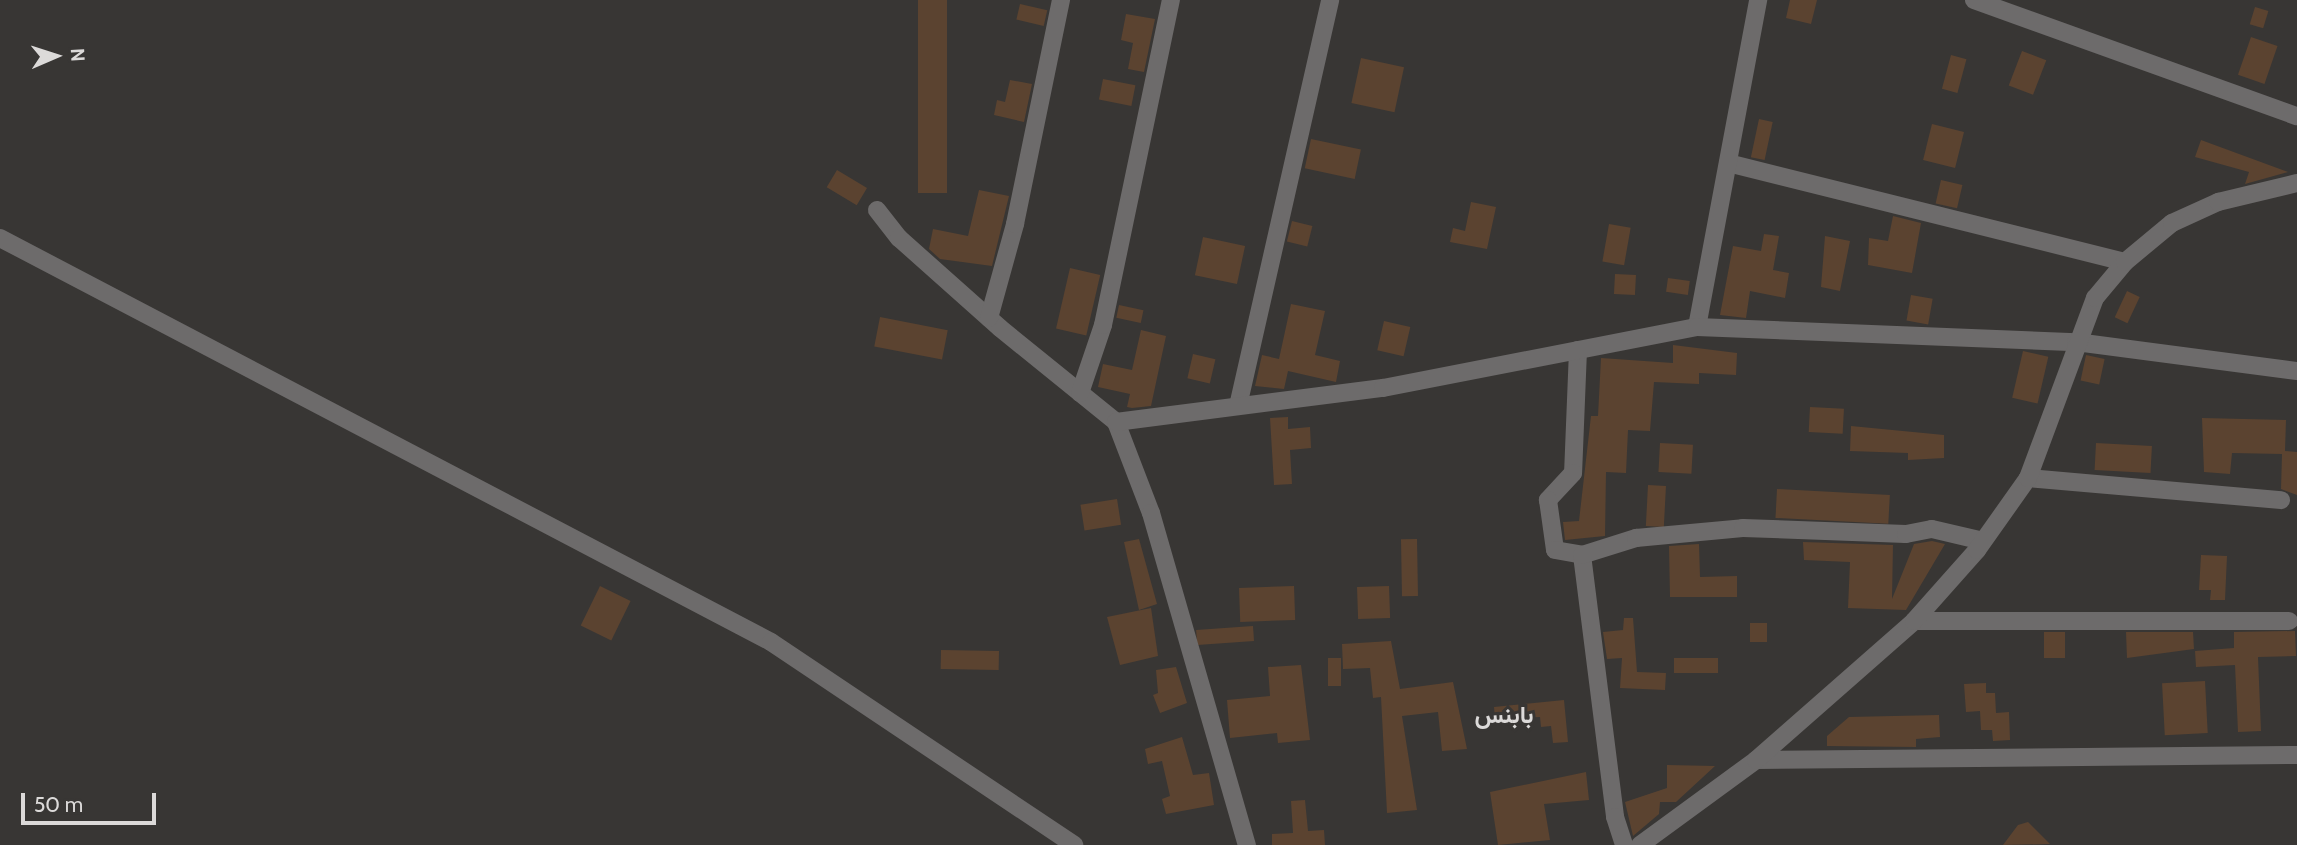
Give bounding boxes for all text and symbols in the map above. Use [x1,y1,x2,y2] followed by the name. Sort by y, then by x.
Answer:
[21,21,91,91] north arrow
[66,48,89,62] text: N
[1474,701,1534,729] district label: بابنس
[24,778,159,822] scale bar
[34,792,83,817] text: 50 m

